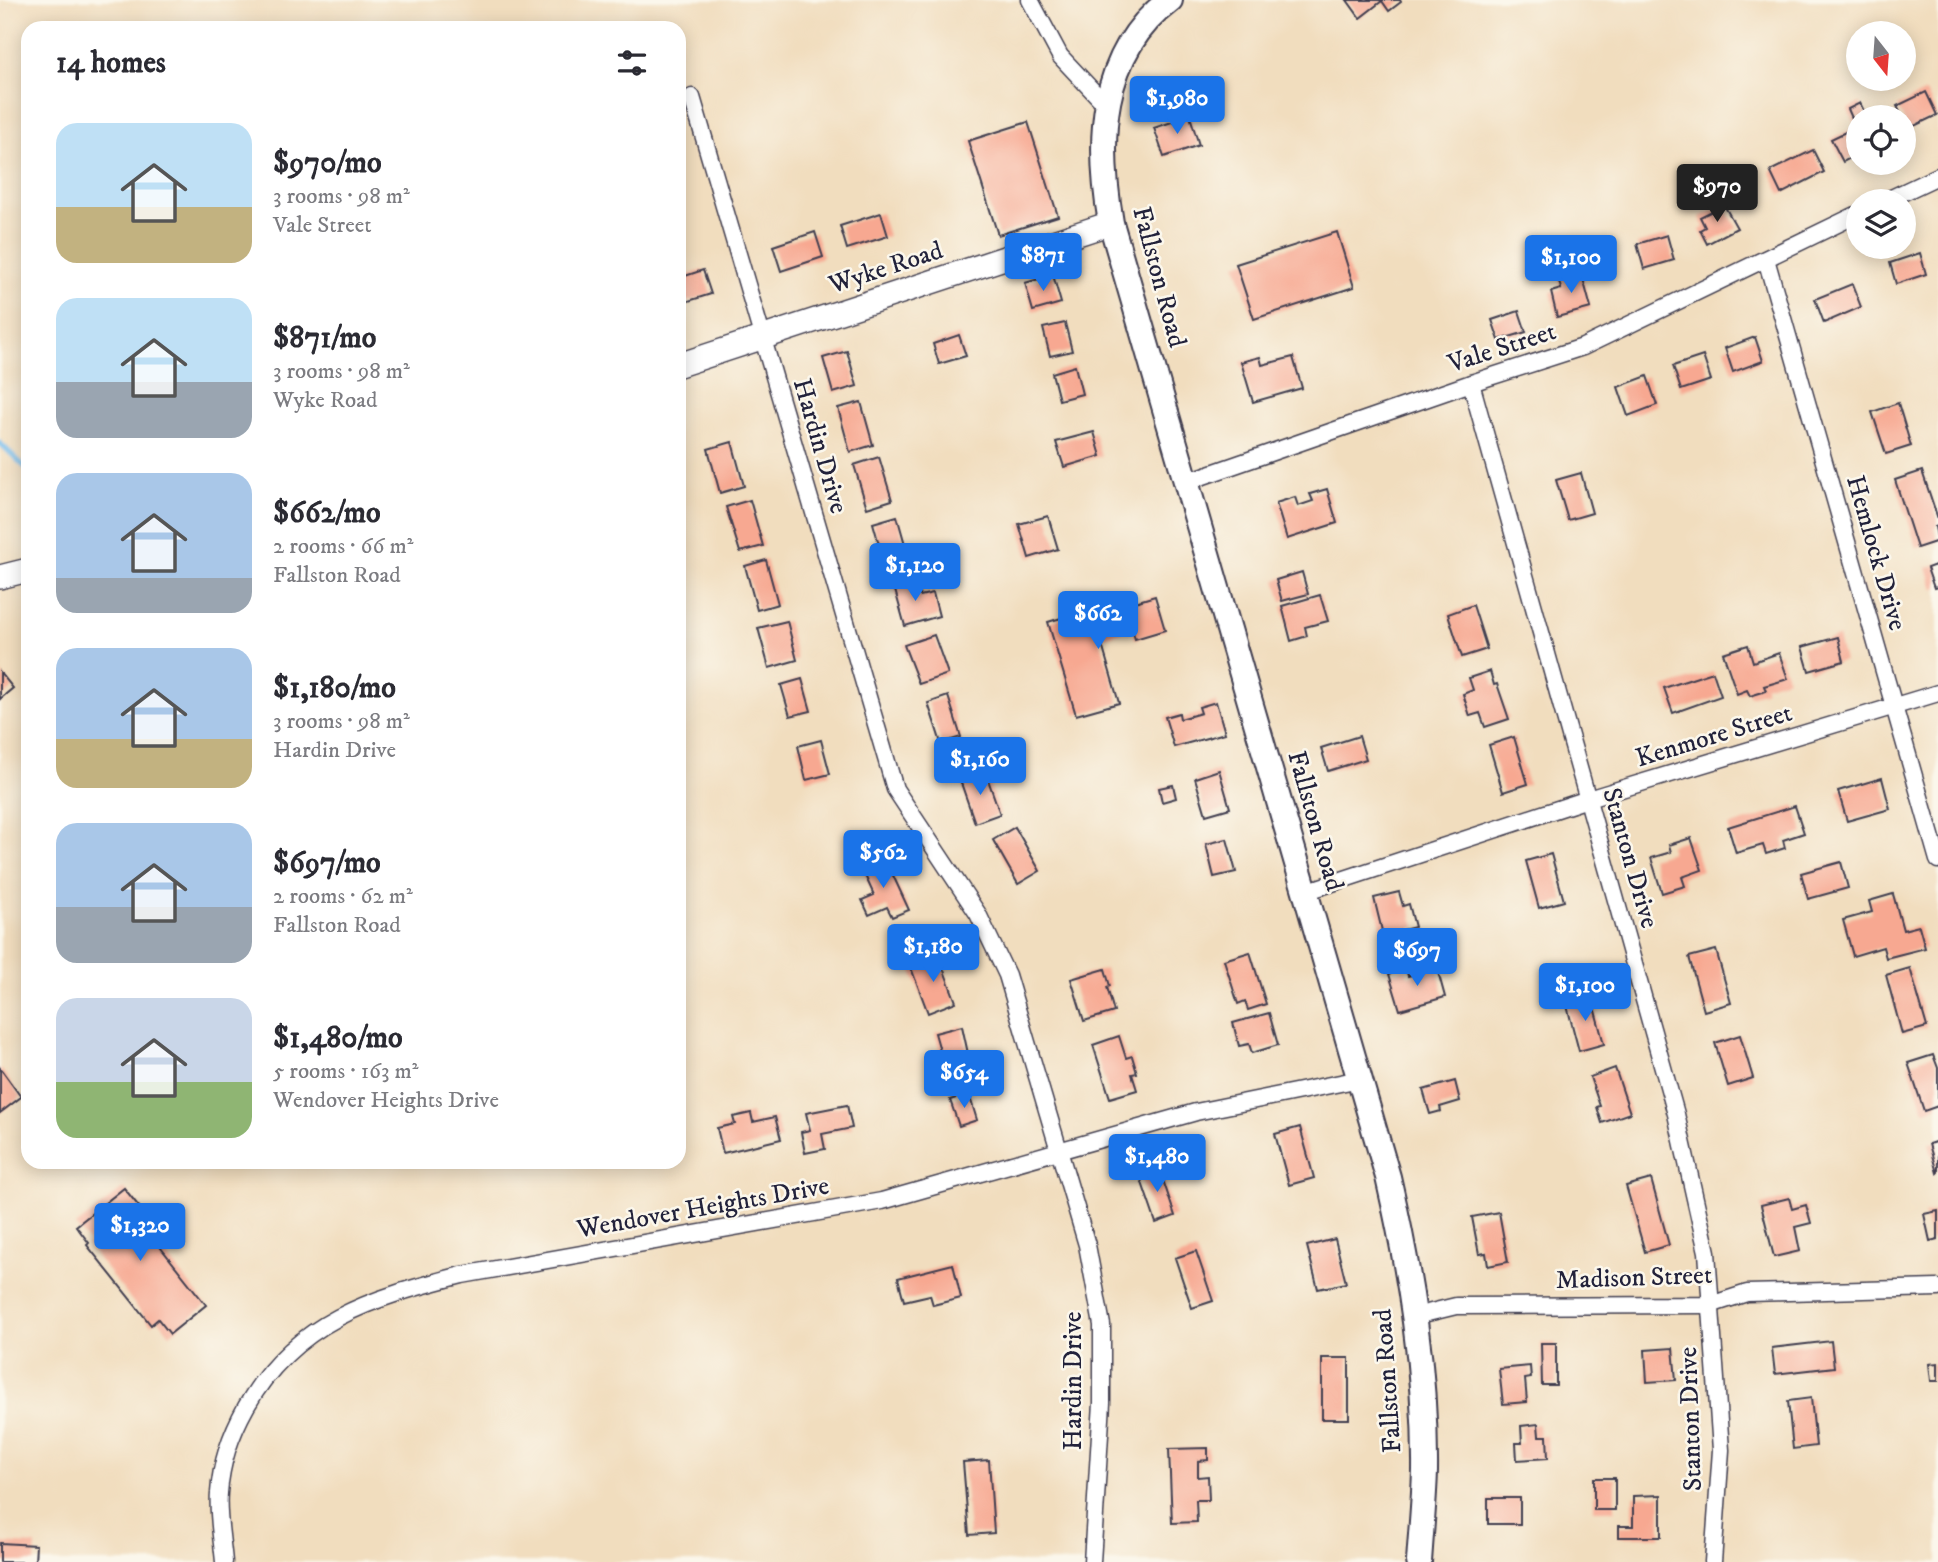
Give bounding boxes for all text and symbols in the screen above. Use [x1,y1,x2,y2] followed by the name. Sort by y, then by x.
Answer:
[1846,21,1916,91] north arrow
[1846,21,1916,259] map controls
[613,44,651,82] icon: filters
[56,45,166,82] text: 14 homes
[1120,76,1234,136] pin: $1,980
[1146,84,1208,113] text: $1,980
[1846,105,1916,175] button: locate
[273,145,381,182] text: $970/mo
[112,151,196,235] icon: home
[1676,164,1758,224] pin: $970
[1693,172,1741,201] text: $970
[273,182,410,211] text: 3 rooms · 98 m²
[1846,189,1916,259] button: layers
[1124,203,1194,351] street label: Fallston Road
[273,211,372,240] text: Vale Street
[1002,233,1084,293] pin: $871
[824,234,947,302] street label: Wyke Road
[1514,236,1628,295] pin: $1,100
[1021,241,1065,270] text: $871
[1541,243,1601,272] text: $1,100
[1443,315,1560,381] street label: Vale Street
[273,320,376,357] text: $871/mo
[112,326,196,410] icon: home
[273,357,410,386] text: 3 rooms · 98 m²
[785,375,855,517] street label: Hardin Drive
[273,386,377,415] text: Wyke Road
[1838,472,1914,634] street label: Hemlock Drive
[273,495,381,532] text: $662/mo
[112,501,196,585] icon: home
[273,532,413,561] text: 2 rooms · 66 m²
[858,544,972,603] pin: $1,120
[885,551,945,580] text: $1,120
[273,561,401,590] text: Fallston Road
[1057,592,1139,651] pin: $662
[1074,599,1122,628] text: $662
[273,670,396,707] text: $1,180/mo
[112,676,196,760] icon: home
[1632,697,1796,775] street label: Kenmore Street
[273,707,410,736] text: 3 rooms · 98 m²
[273,736,396,765] text: Hardin Drive
[923,738,1037,797] pin: $1,160
[950,745,1010,774] text: $1,160
[1279,747,1351,895] street label: Fallston Road
[1594,784,1666,932] street label: Stanton Drive
[842,830,924,890] pin: $562
[859,838,907,867] text: $562
[273,845,381,882] text: $697/mo
[112,851,196,935] icon: home
[273,882,413,911] text: 2 rooms · 62 m²
[273,911,401,940] text: Fallston Road
[876,925,990,984] pin: $1,180
[1376,928,1458,988] pin: $697
[903,932,963,961] text: $1,180
[1393,936,1441,965] text: $697
[1528,964,1642,1023] pin: $1,100
[1555,971,1615,1000] text: $1,100
[273,1020,403,1057] text: $1,480/mo
[112,1026,196,1110] icon: home
[923,1050,1005,1110] pin: $654
[273,1057,419,1086] text: 5 rooms · 163 m²
[940,1058,988,1087] text: $654
[273,1086,499,1115] text: Wendover Heights Drive
[1100,1134,1214,1194] pin: $1,480
[1125,1142,1189,1171] text: $1,480
[573,1170,832,1247] street label: Wendover Heights Drive
[83,1204,197,1263] pin: $1,320
[110,1211,170,1240] text: $1,320
[1555,1259,1713,1297] street label: Madison Street
[1366,1308,1409,1454] street label: Fallston Road
[1057,1311,1090,1451] street label: Hardin Drive
[1672,1346,1710,1492] street label: Stanton Drive

